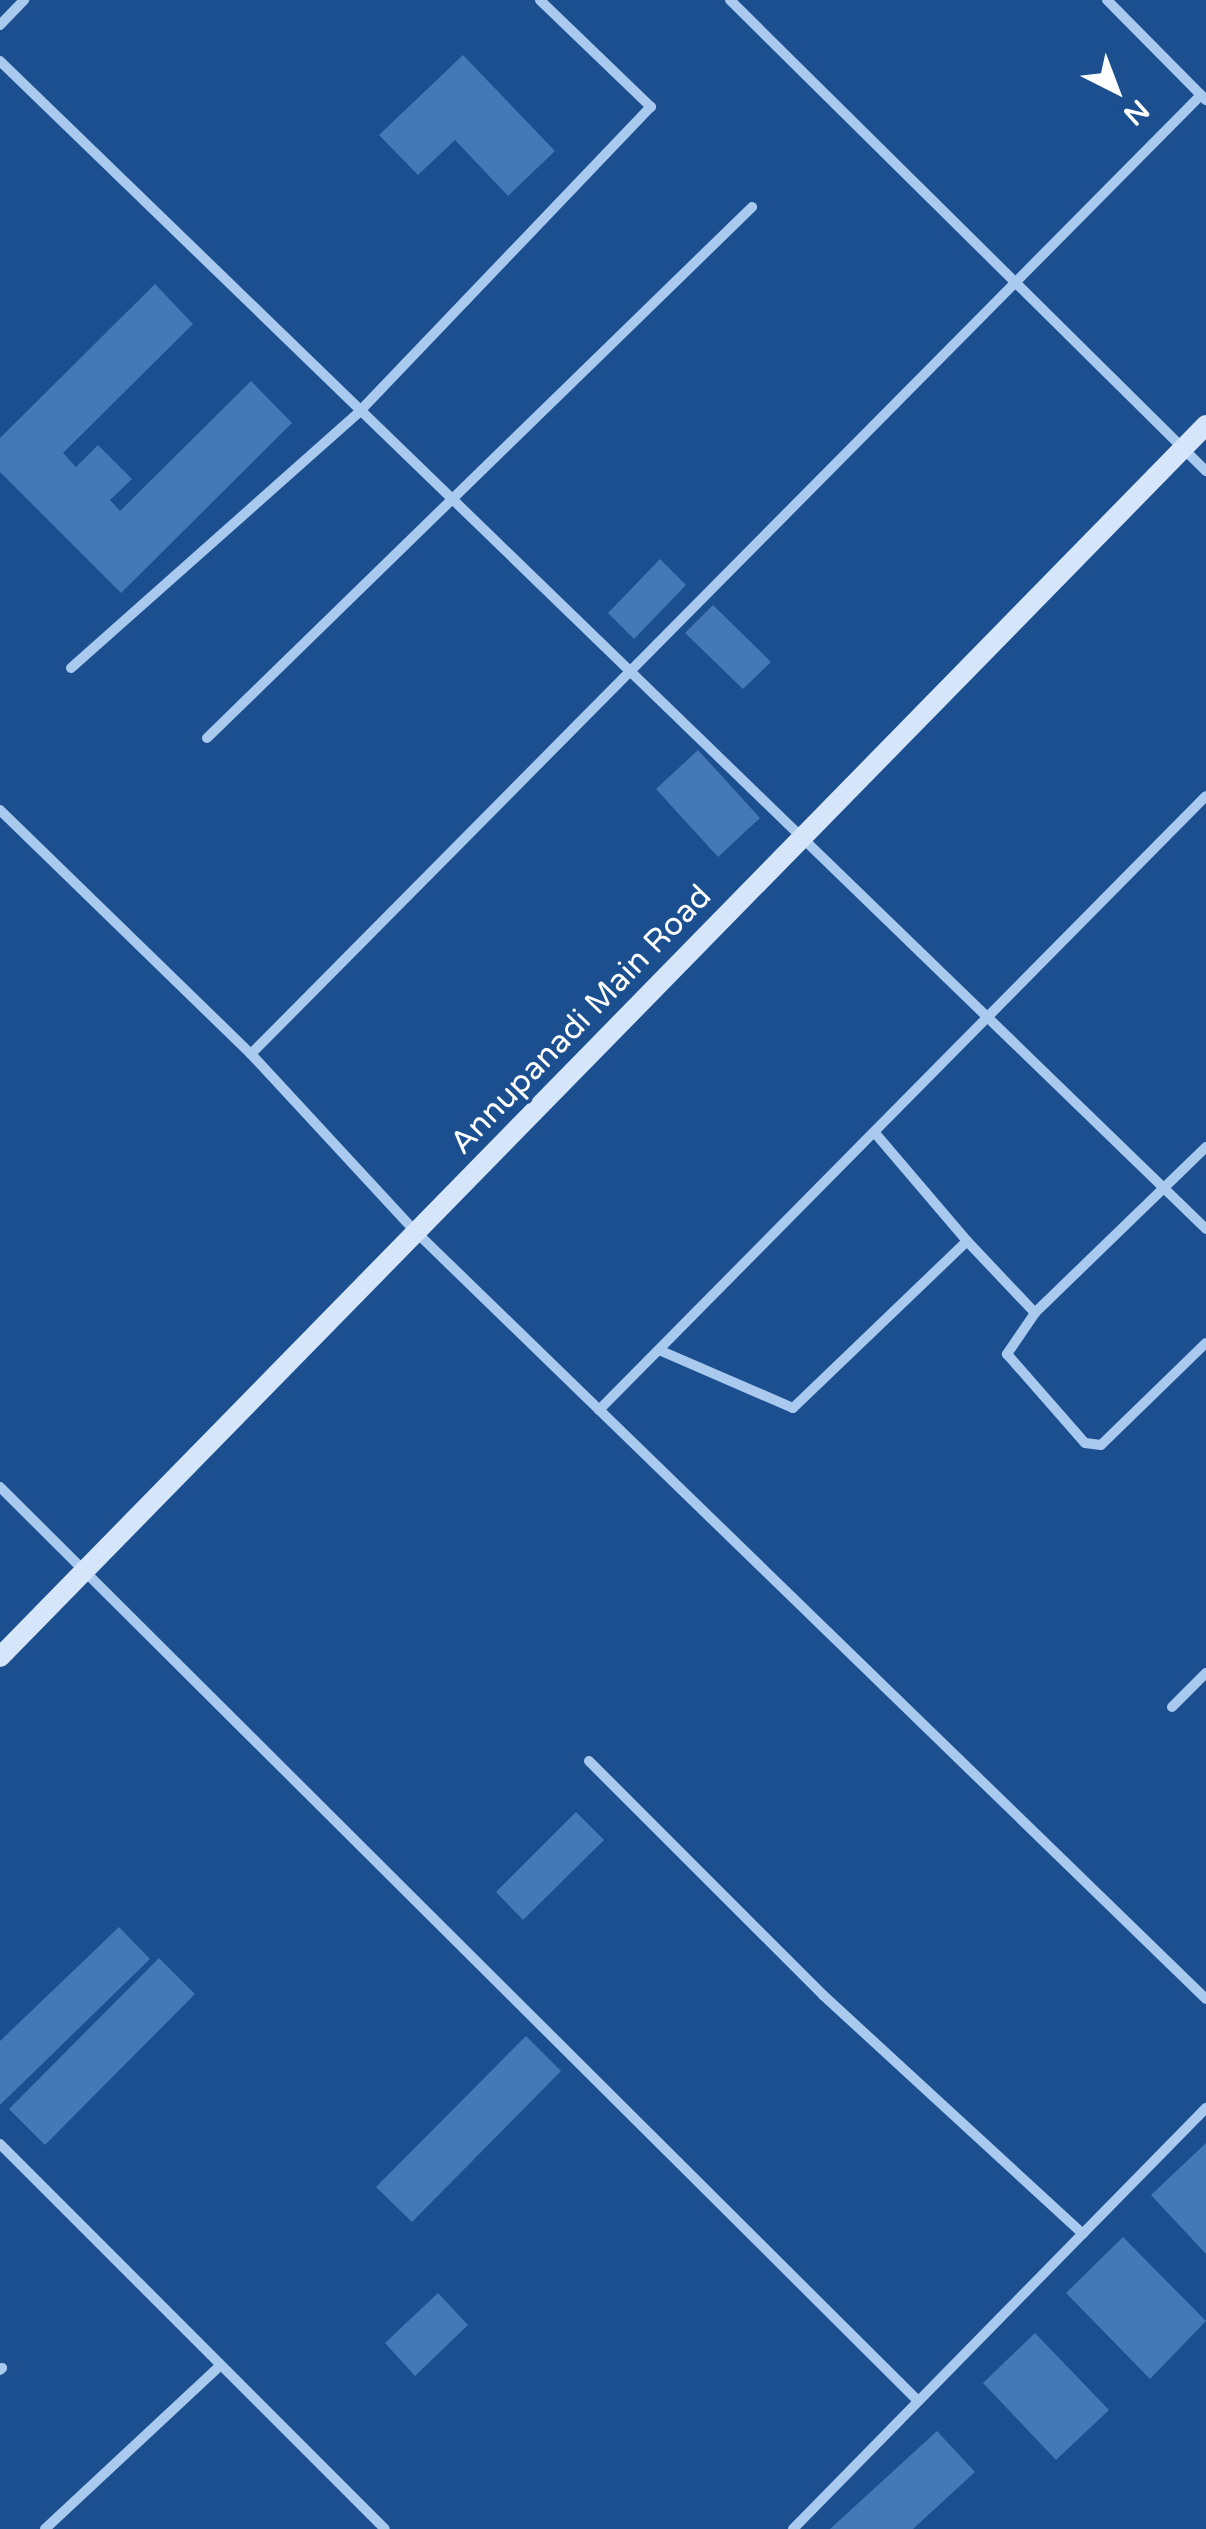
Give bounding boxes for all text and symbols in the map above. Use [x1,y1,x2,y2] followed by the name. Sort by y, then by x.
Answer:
[1066,40,1166,140] north arrow
[1116,92,1156,132] text: N
[442,877,720,1163] street label: Annupanadi Main Road

